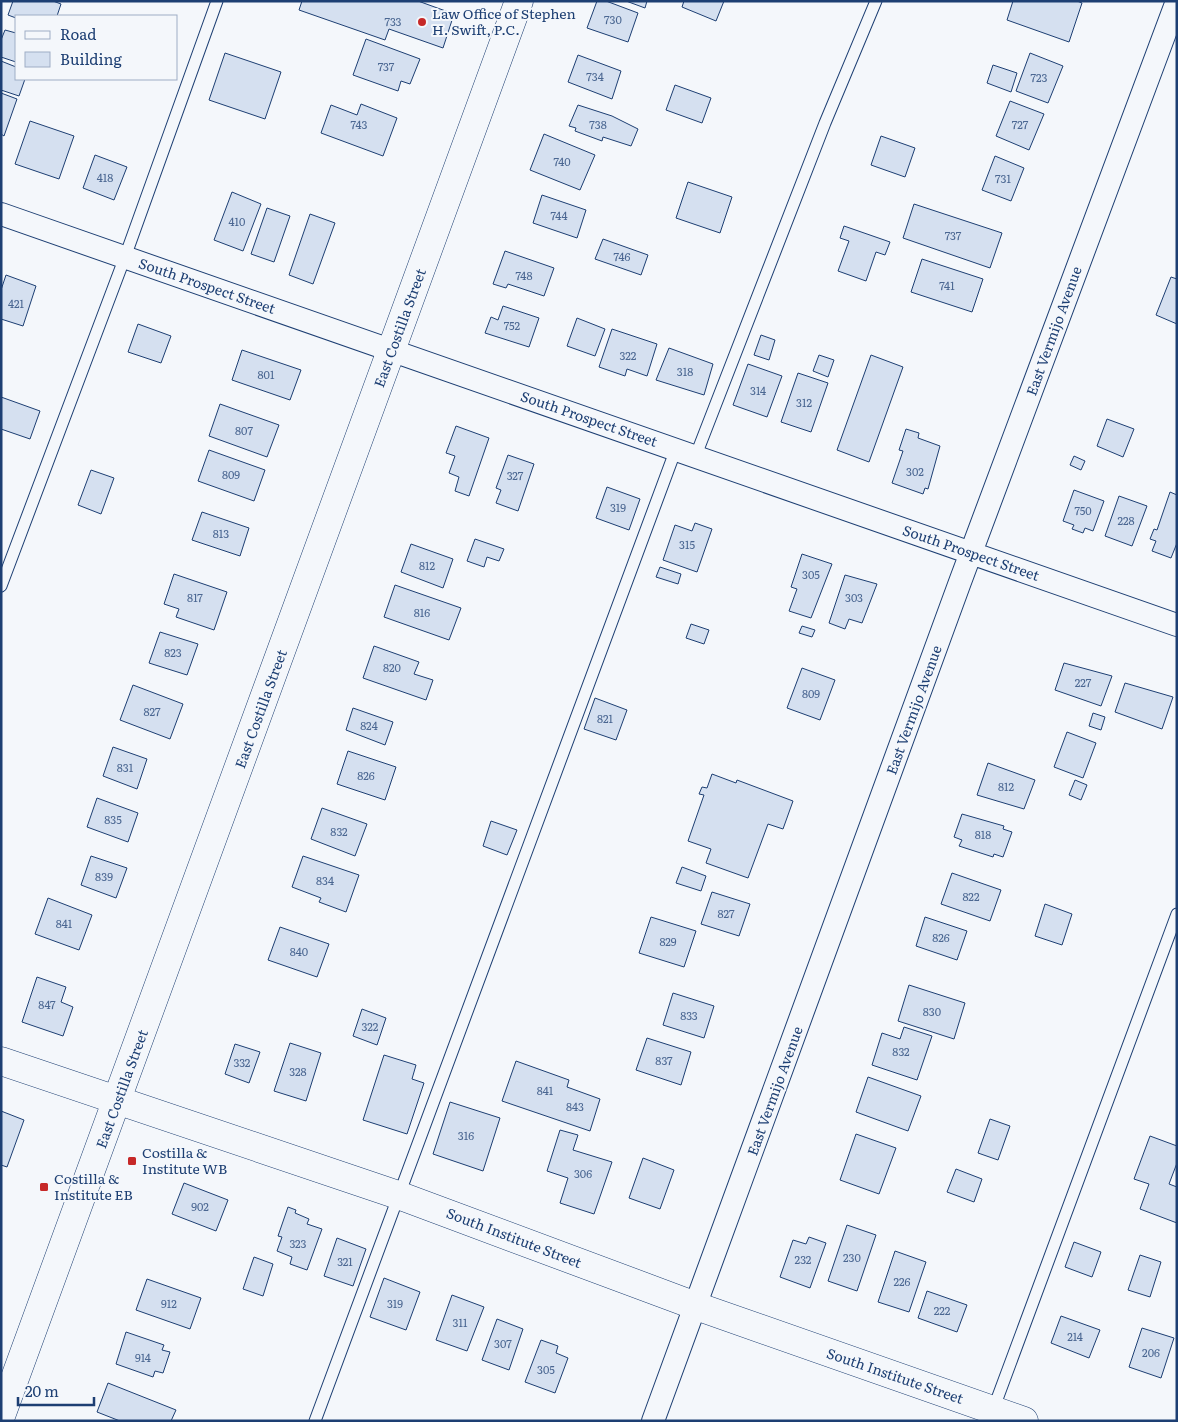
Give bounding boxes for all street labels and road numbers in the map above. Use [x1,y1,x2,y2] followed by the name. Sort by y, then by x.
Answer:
[136,252,279,318] street label: South Prospect Street
[1020,263,1086,398] street label: East Vermijo Avenue
[368,265,430,390] street label: East Costilla Street
[518,385,661,451] street label: South Prospect Street
[900,519,1043,585] street label: South Prospect Street
[880,642,946,777] street label: East Vermijo Avenue
[229,646,291,771] street label: East Costilla Street
[741,1023,807,1158] street label: East Vermijo Avenue
[90,1026,152,1151] street label: East Costilla Street
[444,1202,585,1272] street label: South Institute Street
[824,1342,967,1408] street label: South Institute Street

